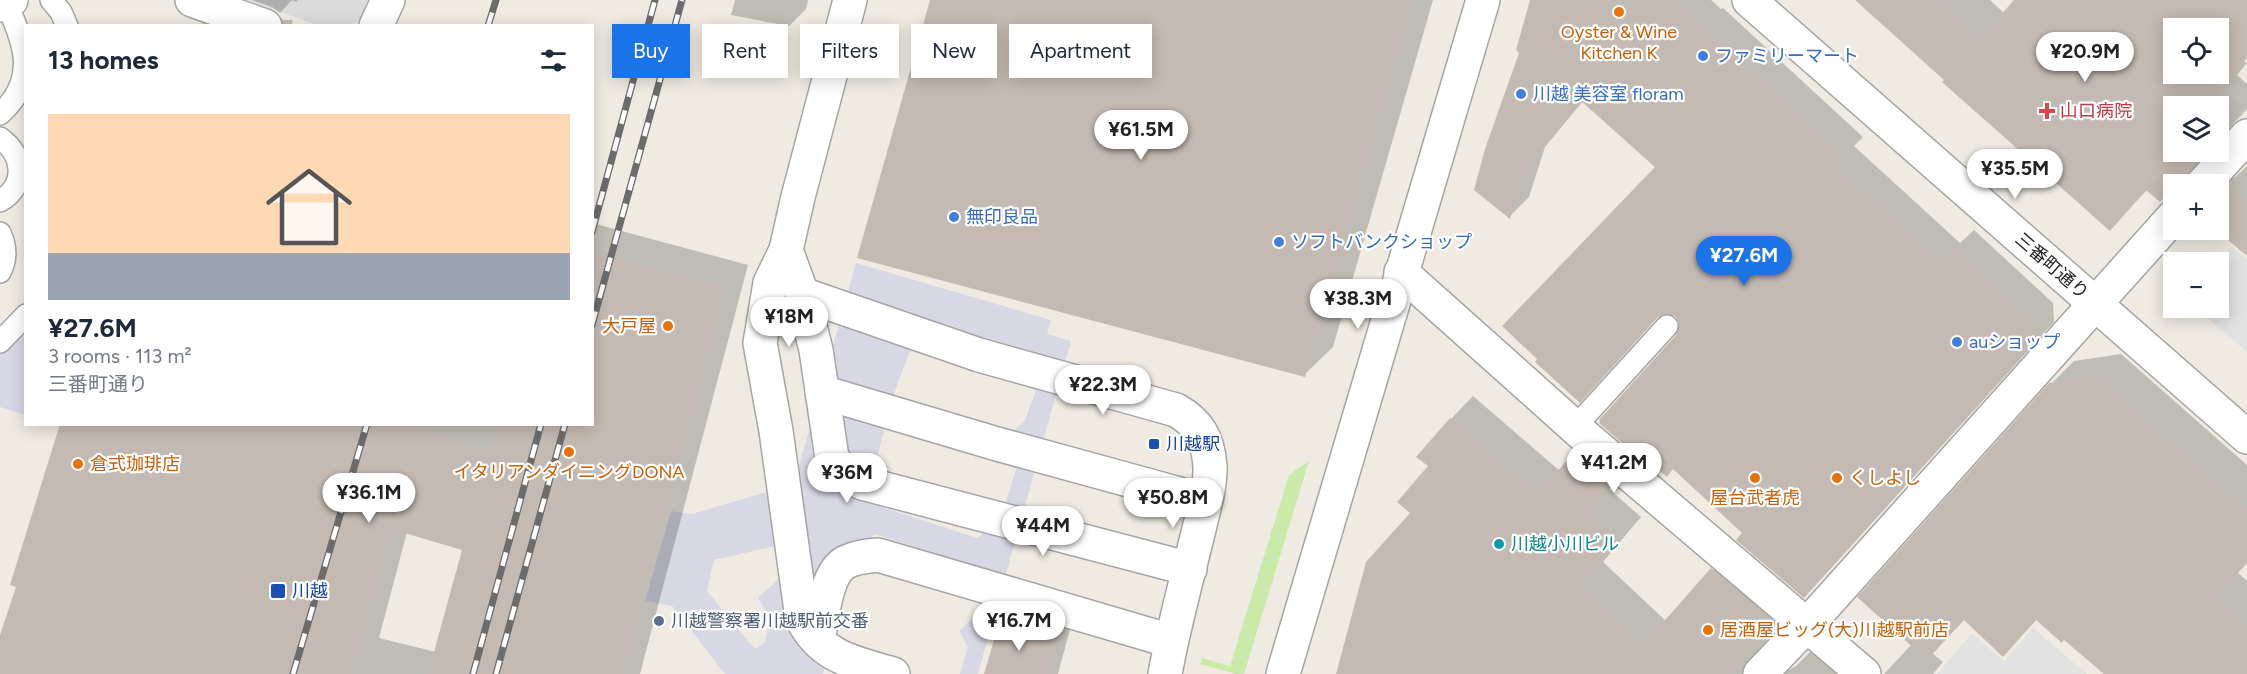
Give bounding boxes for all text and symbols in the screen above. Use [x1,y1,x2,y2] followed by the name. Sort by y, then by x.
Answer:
[1612,5,1626,19] marker: Oyster & Wine Kitchen K
[2163,18,2229,318] map controls
[2163,18,2229,84] button: locate
[1561,21,1677,64] place label: Oyster & Wine Kitchen K
[612,24,690,78] chip: Buy
[702,24,788,78] chip: Rent
[800,24,899,78] chip: Filters
[911,24,997,78] chip: New
[1009,24,1152,78] chip: Apartment
[2036,32,2134,83] pin: ¥20.9M
[2050,39,2120,63] text: ¥20.9M
[48,44,159,76] text: 13 homes
[537,44,570,77] icon: filters
[1715,45,1859,67] place label: ファミリーマート
[1696,49,1710,63] marker: ファミリーマート
[1533,83,1684,105] place label: 川越 美容室 floram
[1514,87,1528,101] marker: 川越 美容室 floram
[2163,96,2229,162] button: layers
[2060,100,2132,122] place label: 山口病院
[2038,102,2056,120] marker: 山口病院
[1092,110,1190,161] pin: ¥61.5M
[1108,117,1174,141] text: ¥61.5M
[1966,149,2064,200] pin: ¥35.5M
[255,153,363,261] icon: home
[1981,156,2049,180] text: ¥35.5M
[2163,174,2229,240] button: +
[966,206,1038,228] place label: 無印良品
[947,210,961,224] marker: 無印良品
[2011,228,2093,304] street label: 三番町通り
[1291,231,1472,253] place label: ソフトバンクショップ
[1272,235,1286,249] marker: ソフトバンクショップ
[1695,236,1793,287] pin: ¥27.6M
[1710,243,1778,267] text: ¥27.6M
[2163,252,2229,318] button: −
[1309,279,1407,330] pin: ¥38.3M
[1324,286,1392,310] text: ¥38.3M
[753,297,825,348] pin: ¥18M
[764,304,814,328] text: ¥18M
[48,312,137,344] text: ¥27.6M
[602,315,656,337] place label: 大戸屋
[661,319,675,333] marker: 大戸屋
[1969,331,2060,353] place label: auショップ
[1950,335,1964,349] marker: auショップ
[48,344,192,368] text: 3 rooms · 113 m²
[1054,365,1152,416] pin: ¥22.3M
[48,372,148,396] text: 三番町通り
[1069,372,1137,396] text: ¥22.3M
[1166,433,1220,455] place label: 川越駅
[1147,437,1161,451] marker: 川越駅
[1565,443,1663,494] pin: ¥41.2M
[562,445,576,459] marker: イタリアンダイニングDONA
[1581,450,1647,474] text: ¥41.2M
[90,453,180,475] place label: 倉式珈琲店
[811,453,883,504] pin: ¥36M
[71,457,85,471] marker: 倉式珈琲店
[821,460,873,484] text: ¥36M
[453,461,685,483] place label: イタリアンダイニングDONA
[1849,467,1921,489] place label: くしよし
[1748,471,1762,485] marker: 屋台武者虎
[1830,471,1844,485] marker: くしよし
[320,473,418,524] pin: ¥36.1M
[1124,478,1222,529] pin: ¥50.8M
[336,480,402,504] text: ¥36.1M
[1138,485,1208,509] text: ¥50.8M
[1710,487,1800,509] place label: 屋台武者虎
[1007,506,1079,557] pin: ¥44M
[1016,513,1070,537] text: ¥44M
[1511,533,1619,555] place label: 川越小川ビル
[1492,537,1506,551] marker: 川越小川ビル
[292,580,328,602] place label: 川越
[269,582,287,600] marker: 川越
[970,601,1068,652] pin: ¥16.7M
[986,608,1052,632] text: ¥16.7M
[671,610,869,632] place label: 川越警察署川越駅前交番
[652,614,666,628] marker: 川越警察署川越駅前交番
[1720,619,1949,641] place label: 居酒屋ビッグ(大)川越駅前店
[1701,623,1715,637] marker: 居酒屋ビッグ(大)川越駅前店

